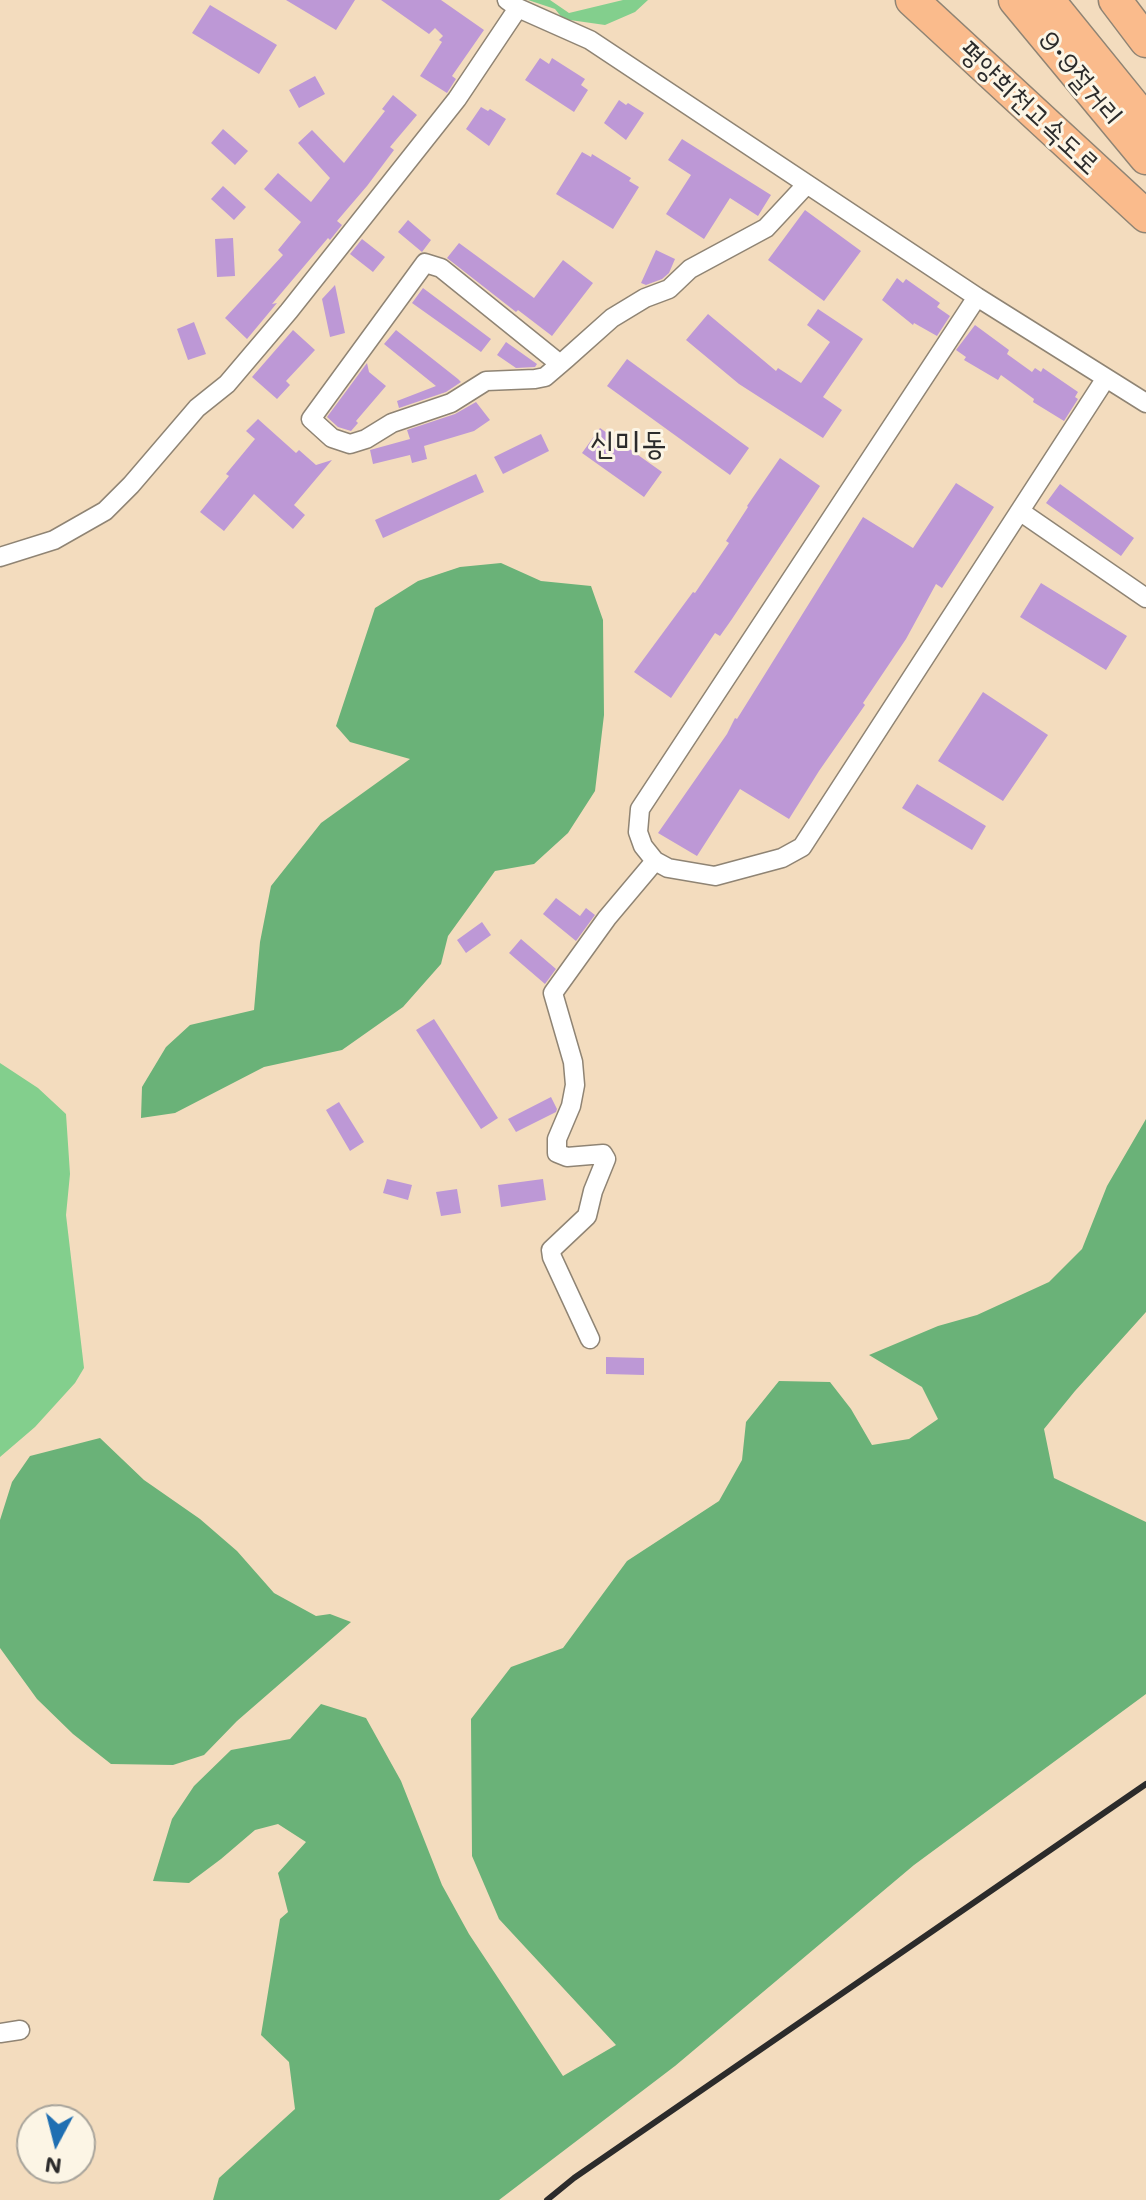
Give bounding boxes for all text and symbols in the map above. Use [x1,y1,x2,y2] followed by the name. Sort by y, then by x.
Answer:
[1031,25,1129,133] street label: 9·9절거리
[952,34,1106,182] street label: 평양희천고속도로
[589,425,667,463] district label: 신미동
[16,2104,96,2184] north arrow
[43,2151,63,2182] text: N

